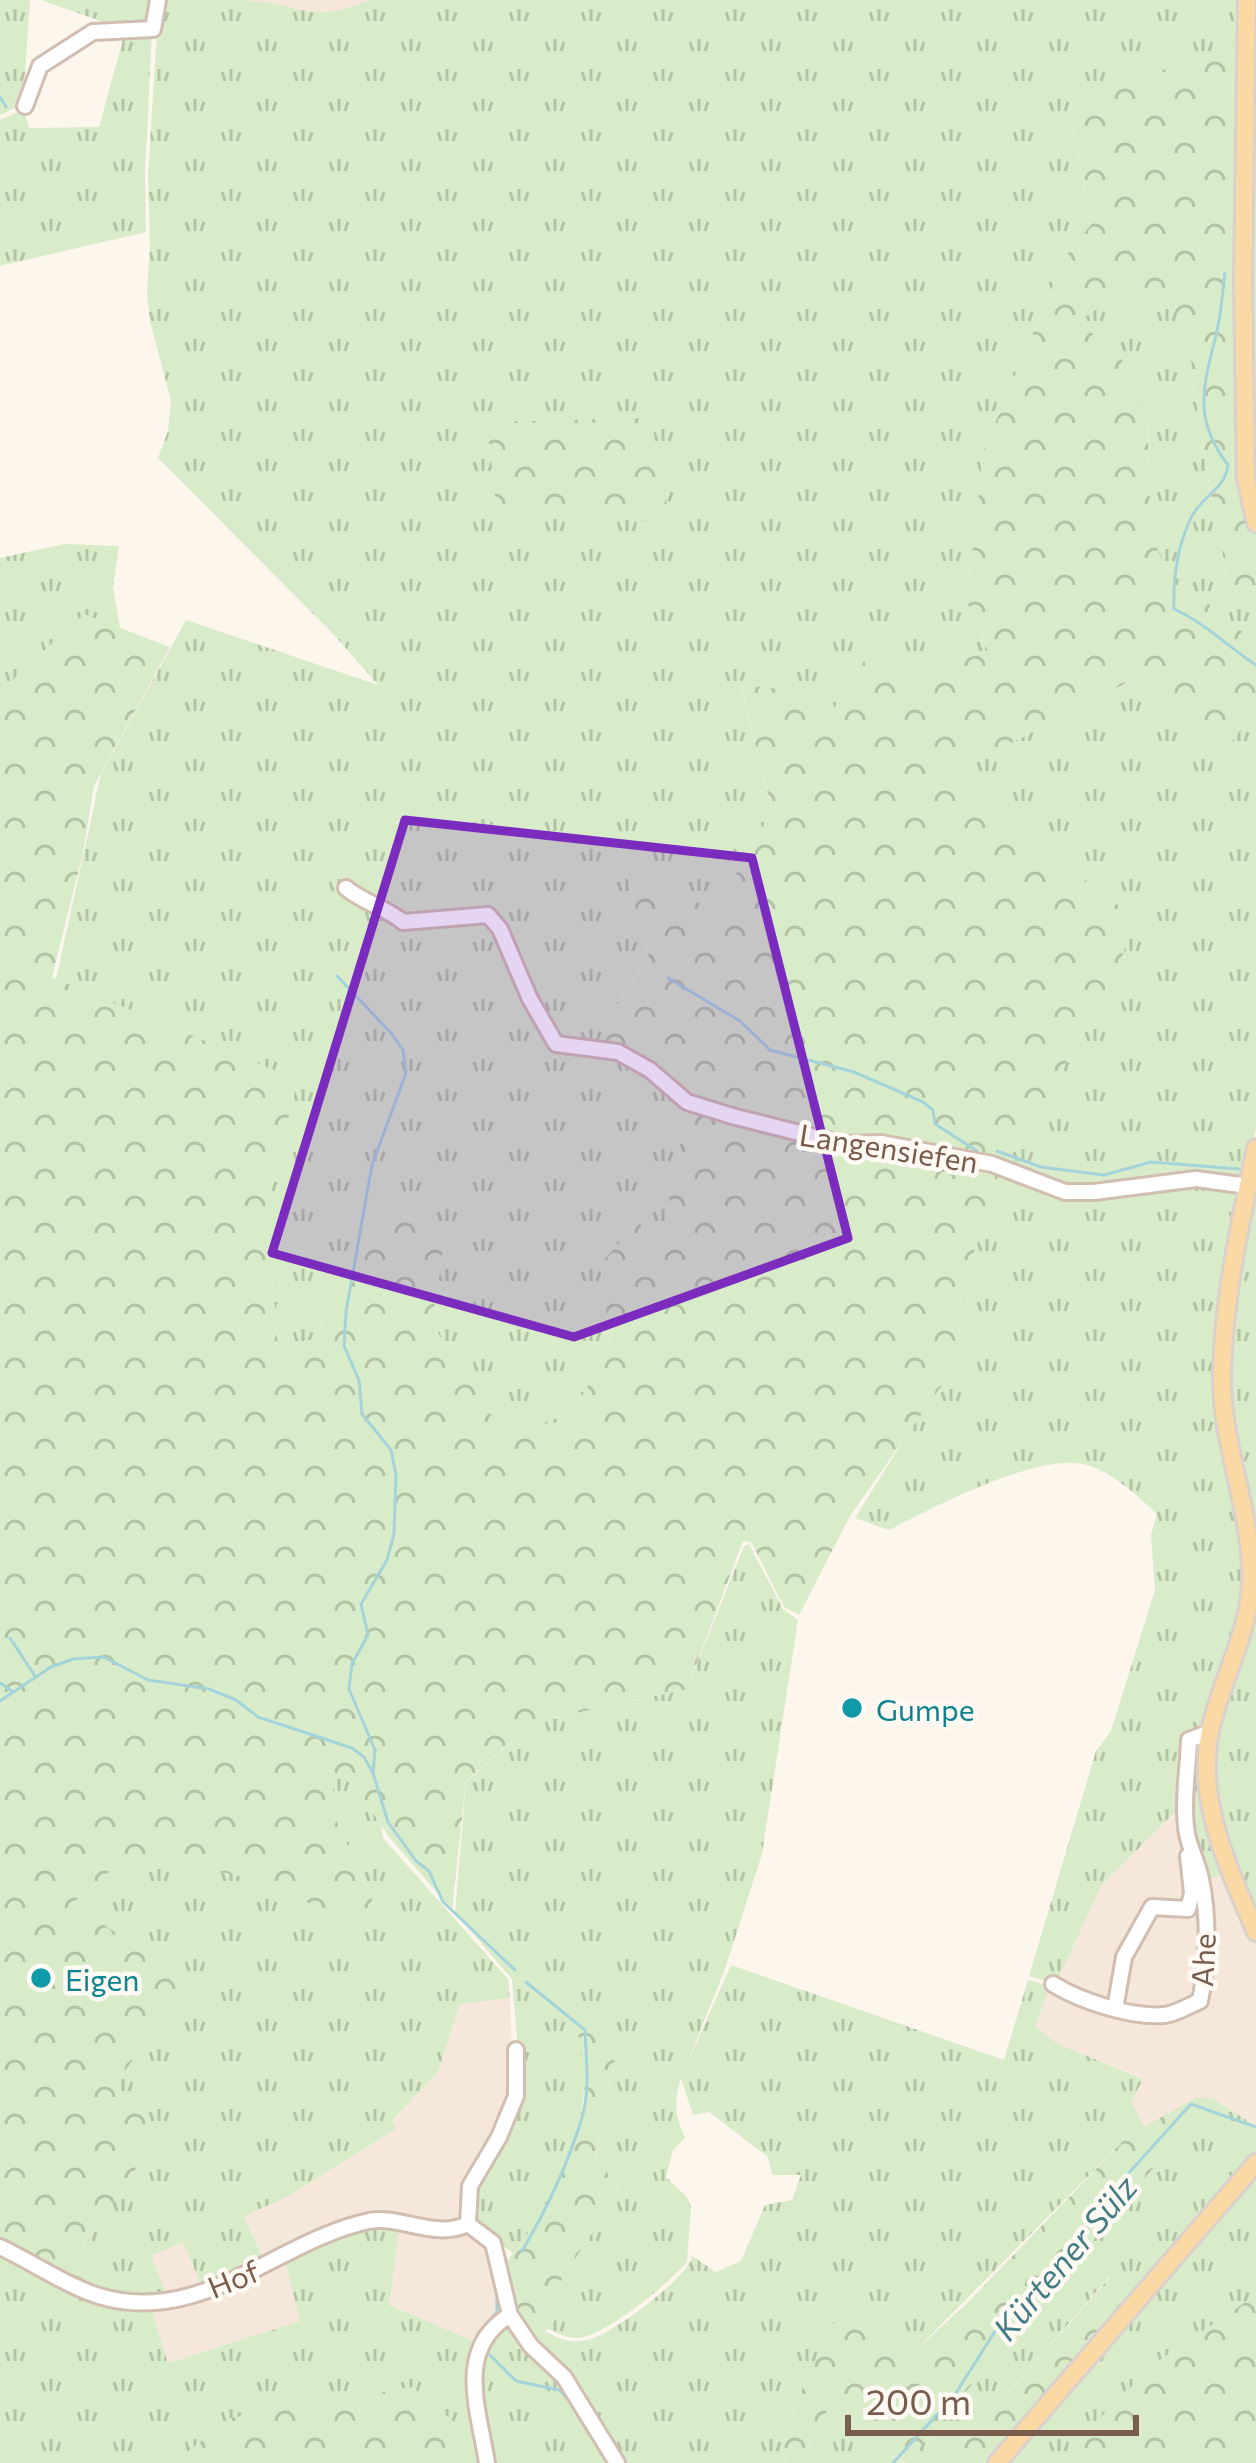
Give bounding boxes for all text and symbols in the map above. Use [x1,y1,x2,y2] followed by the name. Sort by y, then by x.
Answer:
[797,1115,981,1179] street label: Langensiefen
[876,1690,975,1727] place label: Gumpe
[839,1695,865,1721] marker: Gumpe
[1182,1932,1222,1988] street label: Ahe
[65,1960,140,1997] place label: Eigen
[28,1965,54,1991] marker: Eigen
[983,2166,1145,2348] water label: Kürtener Sülz
[202,2251,264,2305] street label: Hof
[848,2361,1136,2435] scale bar
[866,2378,971,2422] text: 200 m

